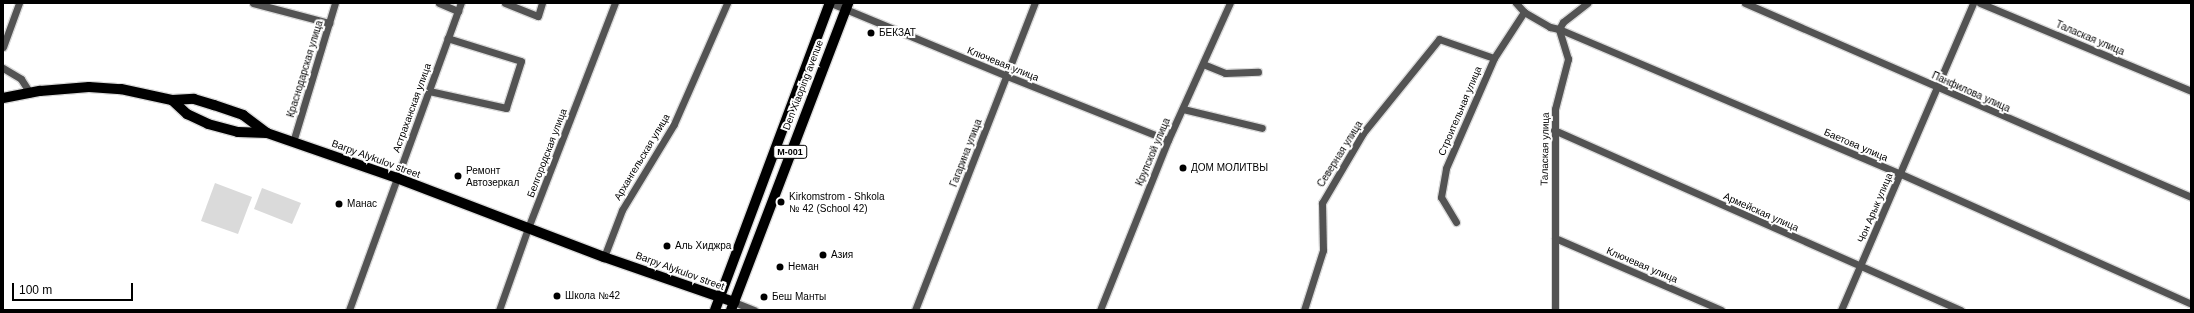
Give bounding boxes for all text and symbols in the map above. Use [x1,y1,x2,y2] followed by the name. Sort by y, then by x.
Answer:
[2054,18,2126,58] street label: Талаская улица
[285,19,325,119] street label: Краснодарская улица
[879,27,916,39] place label: БЕКЗАТ
[866,28,876,38] marker: БЕКЗАТ
[780,38,826,132] street label: Den Xiaoping avenue
[965,44,1041,84] street label: Ключевая улица
[390,62,434,154] street label: Астраханская улица
[1436,64,1484,158] street label: Строительная улица
[1930,69,2012,115] street label: Панфилова улица
[525,107,569,199] street label: Белгородская улица
[611,112,673,202] street label: Архангельская улица
[1538,112,1552,186] street label: Талаская улица
[1133,116,1173,188] street label: Крупской улица
[948,117,984,189] street label: Гагарина улица
[1315,119,1365,189] street label: Северная улица
[1822,126,1890,164] street label: Баетова улица
[330,137,422,181] street label: Barpy Alykulov street
[773,145,807,159] road number: M-001
[1191,162,1268,174] place label: ДОМ МОЛИТВЫ
[1178,163,1188,173] marker: ДОМ МОЛИТВЫ
[466,164,519,188] place label: Ремонт Автозеркал
[453,171,463,181] marker: Ремонт Автозеркал
[1855,171,1895,245] street label: Чон Арык улица
[789,190,885,214] place label: Kirkomstrom - Shkola № 42 (School 42)
[1722,190,1800,234] street label: Армейская улица
[776,197,786,207] marker: Kirkomstrom - Shkola № 42 (School 42)
[347,198,377,210] place label: Манас
[334,199,344,209] marker: Манас
[675,240,731,252] place label: Аль Хиджра
[662,241,672,251] marker: Аль Хиджра
[1605,245,1679,285] street label: Ключевая улица
[634,249,726,293] street label: Barpy Alykulov street
[831,249,853,261] place label: Азия
[818,250,828,260] marker: Азия
[788,261,819,273] place label: Неман
[775,262,785,272] marker: Неман
[14,275,135,301] scale bar
[19,283,52,297] text: 100 m
[565,290,620,302] place label: Школа №42
[552,291,562,301] marker: Школа №42
[772,291,826,303] place label: Беш Манты
[759,292,769,302] marker: Беш Манты

